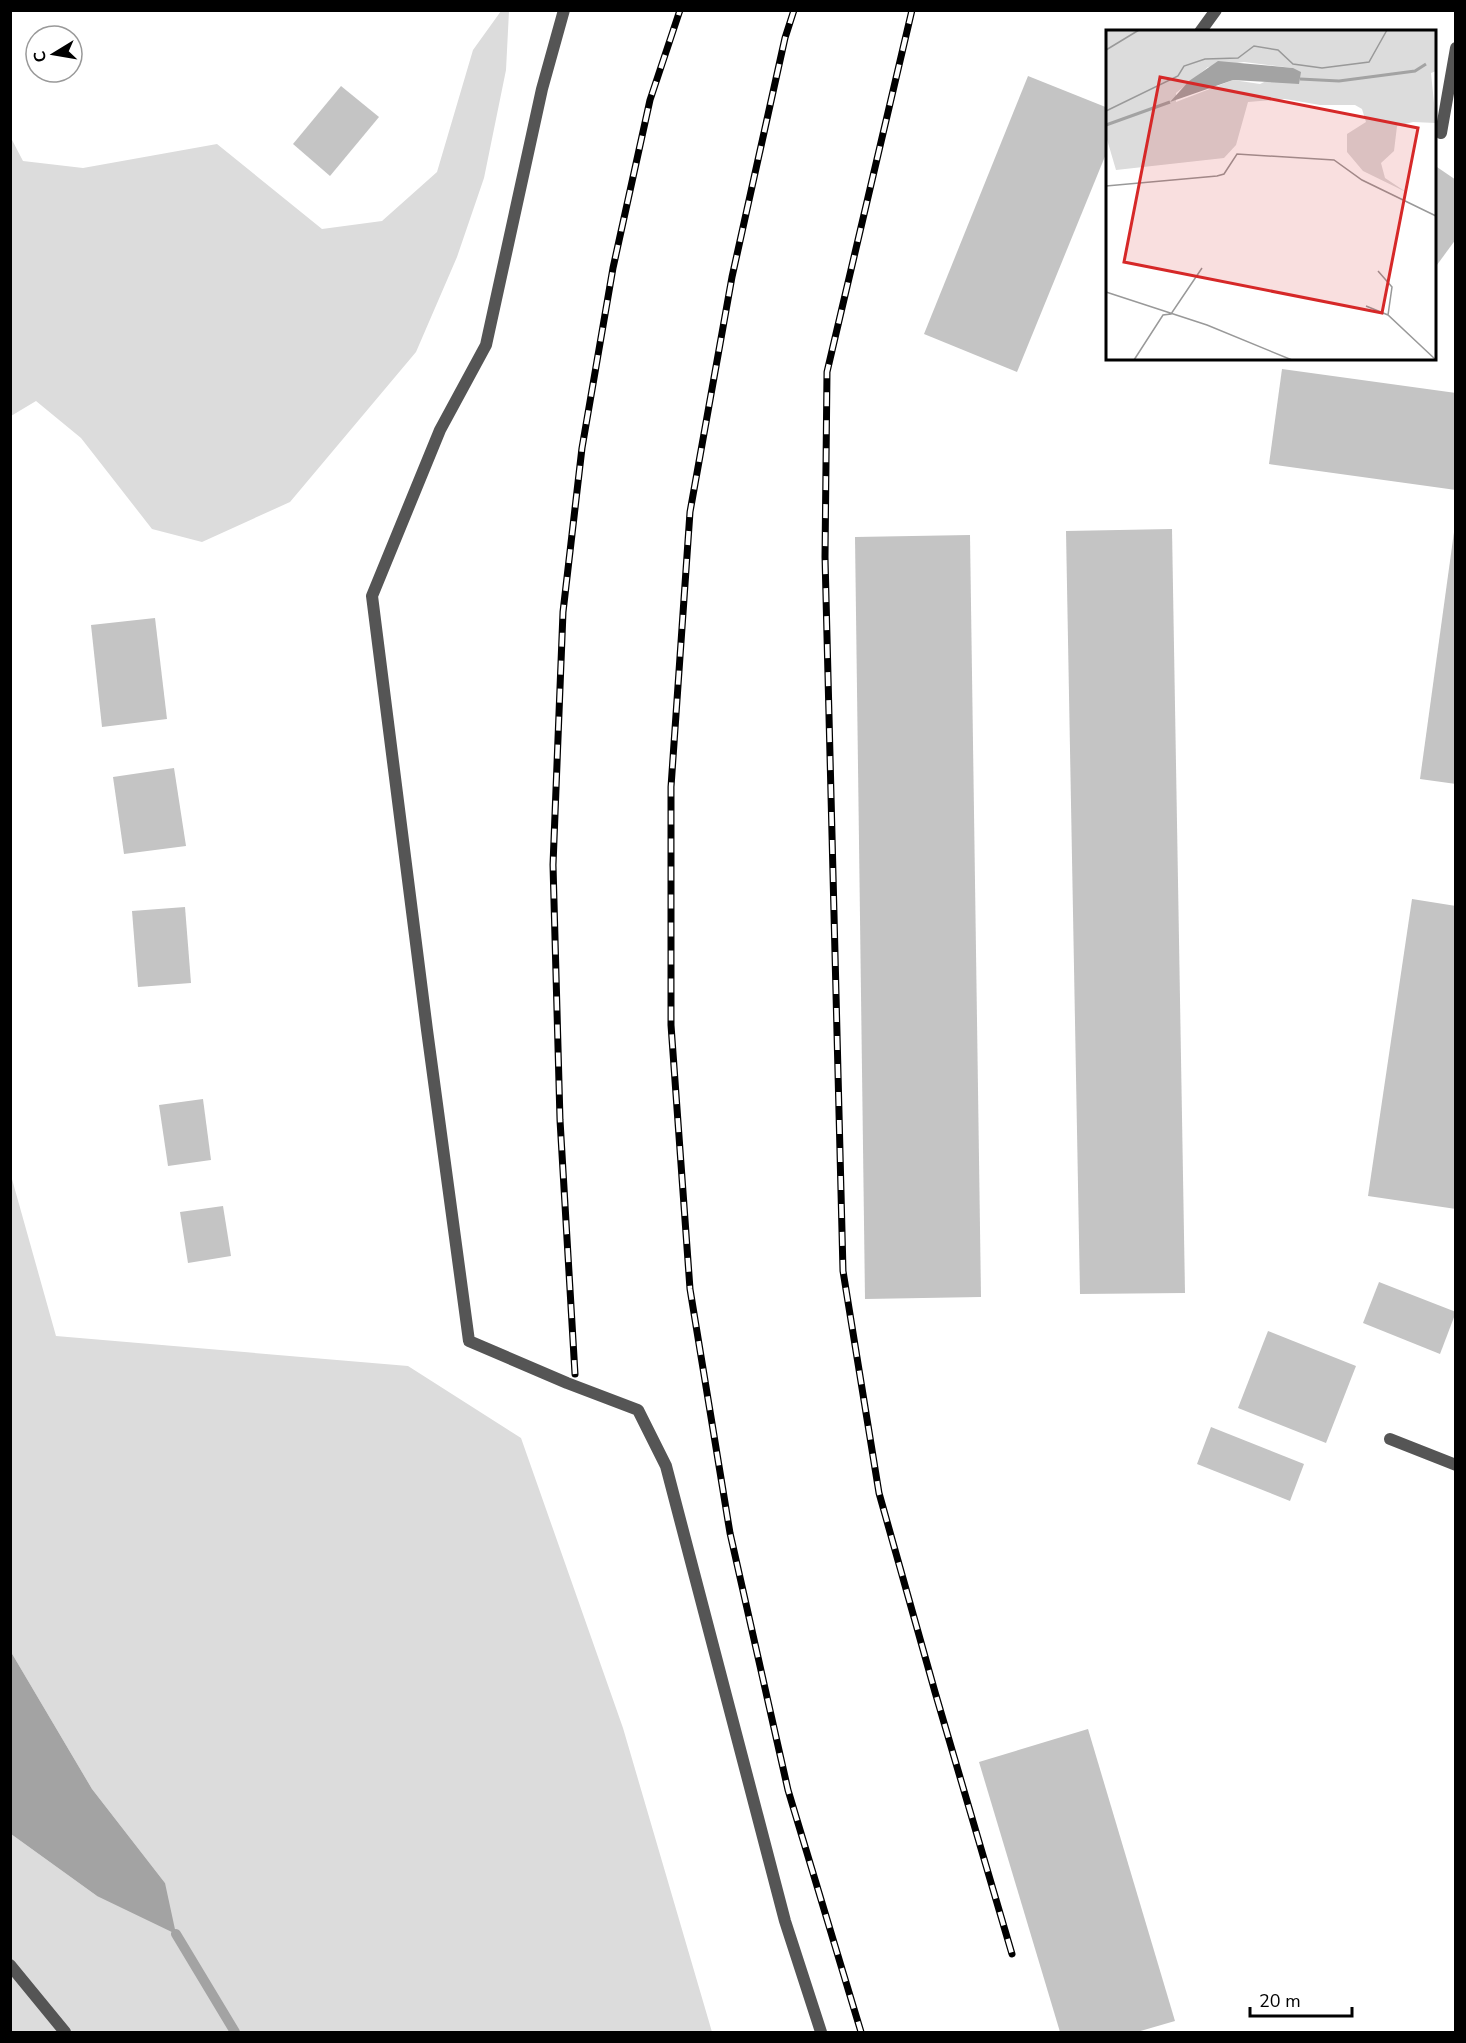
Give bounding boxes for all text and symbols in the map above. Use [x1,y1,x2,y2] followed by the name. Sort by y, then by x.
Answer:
[24,24,84,84] north arrow
[1106,30,1436,360] inset map
[28,49,52,64] text: С
[1250,1980,1352,2018] scale bar
[1259,1989,1301,2013] text: 20 m

